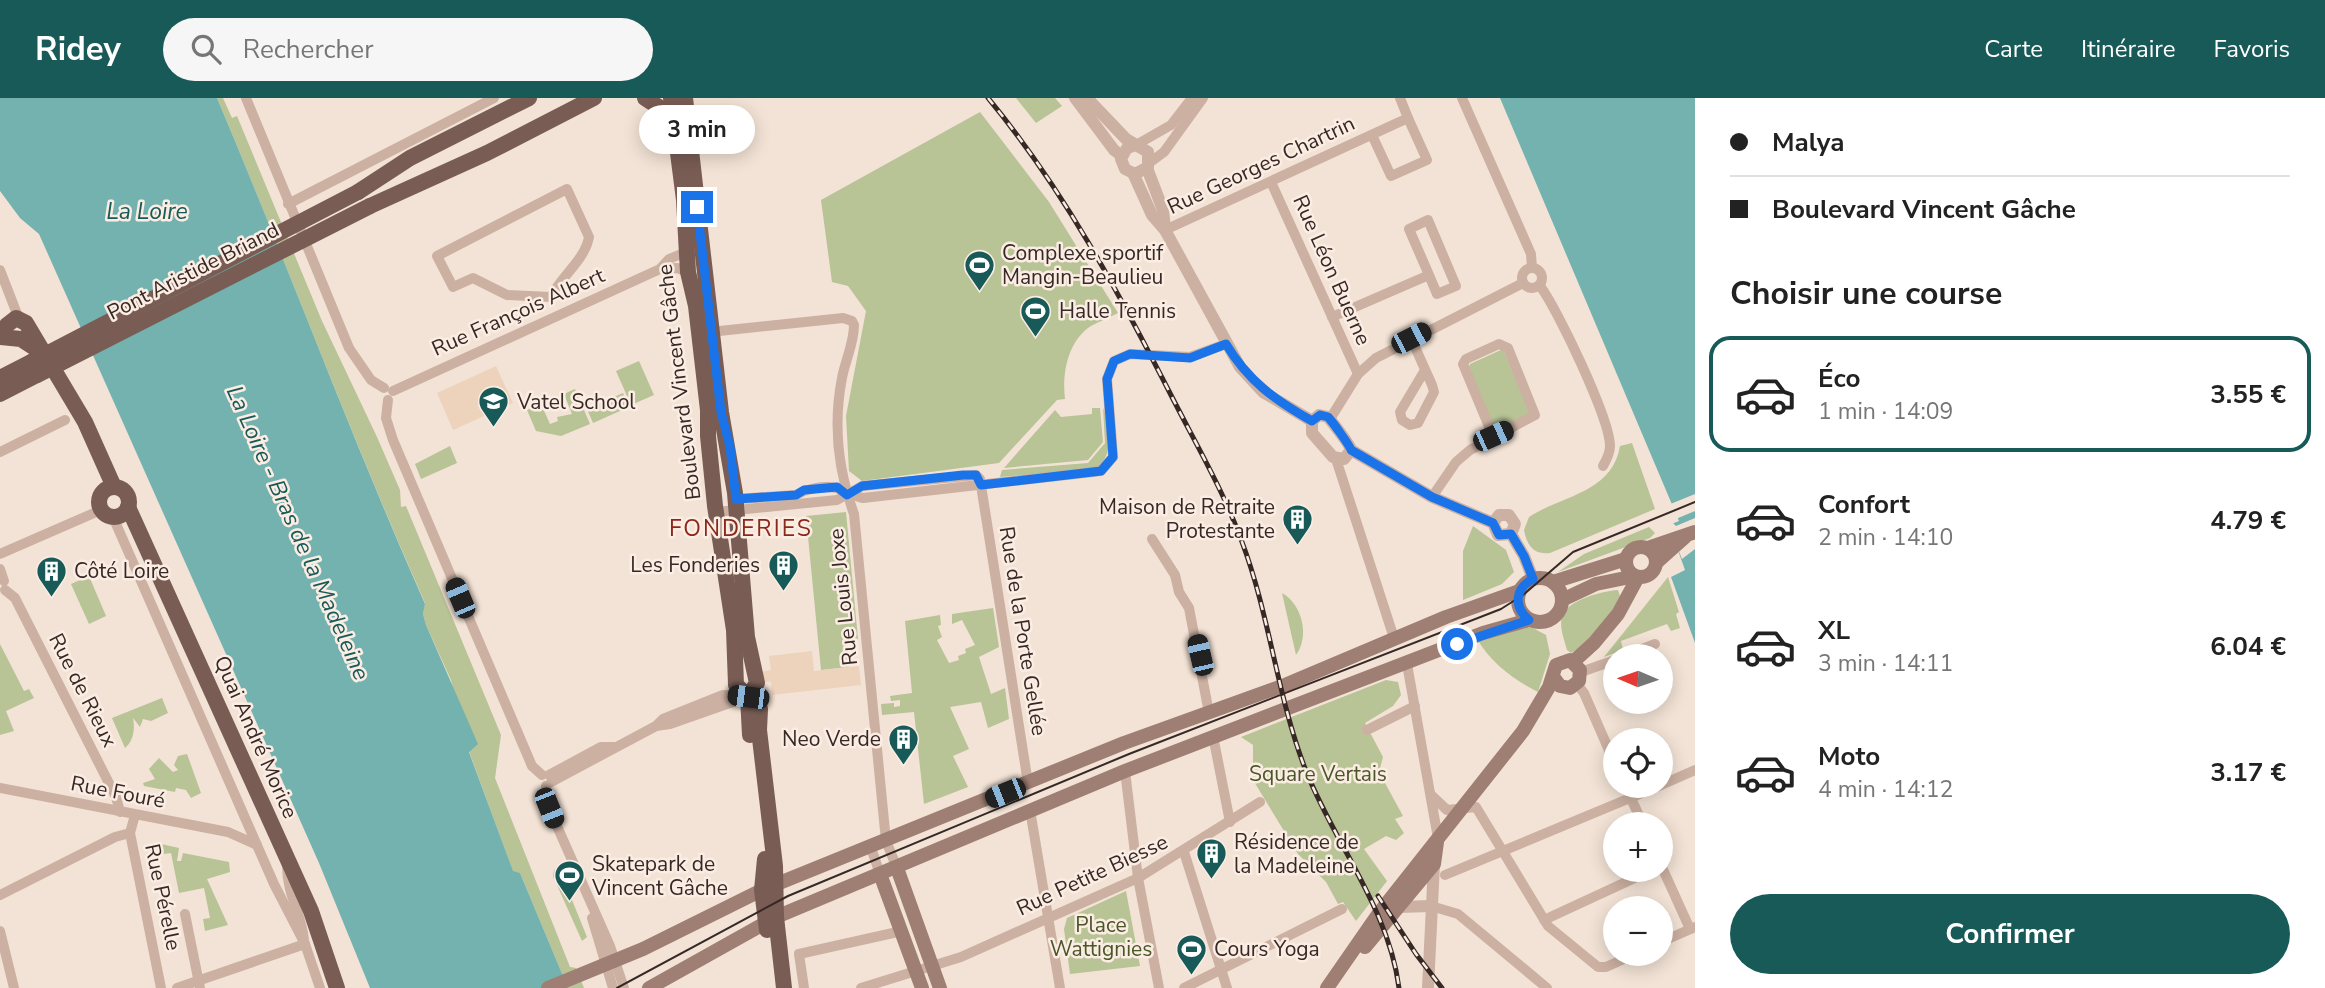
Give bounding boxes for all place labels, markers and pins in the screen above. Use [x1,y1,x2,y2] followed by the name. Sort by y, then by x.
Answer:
[1002,239,1164,291] place label: Complexe sportif Mangin-Beaulieu
[962,248,996,292] sports icon: Complexe sportif Mangin-Beaulieu
[1019,294,1053,338] sports icon: Halle Tennis
[1059,297,1176,325] place label: Halle Tennis
[477,385,511,429] school or university icon: Vatel School
[516,388,636,416] place label: Vatel School
[1099,493,1275,545] place label: Maison de Retraite Protestante
[1281,502,1315,546] building icon: Maison de Retraite Protestante
[766,548,800,592] building icon: Les Fonderies
[630,551,760,579] place label: Les Fonderies
[34,554,68,598] building icon: Côté Loire
[74,557,169,585] place label: Côté Loire
[887,722,921,766] building icon: Neo Verde
[782,725,881,753] place label: Neo Verde
[1234,828,1359,880] place label: Résidence de la Madeleine
[1194,837,1228,881] building icon: Résidence de la Madeleine
[591,850,728,902] place label: Skatepark de Vincent Gâche
[552,859,586,903] sports icon: Skatepark de Vincent Gâche
[1174,932,1208,976] sports icon: Cours Yoga
[1214,935,1320,963] place label: Cours Yoga

